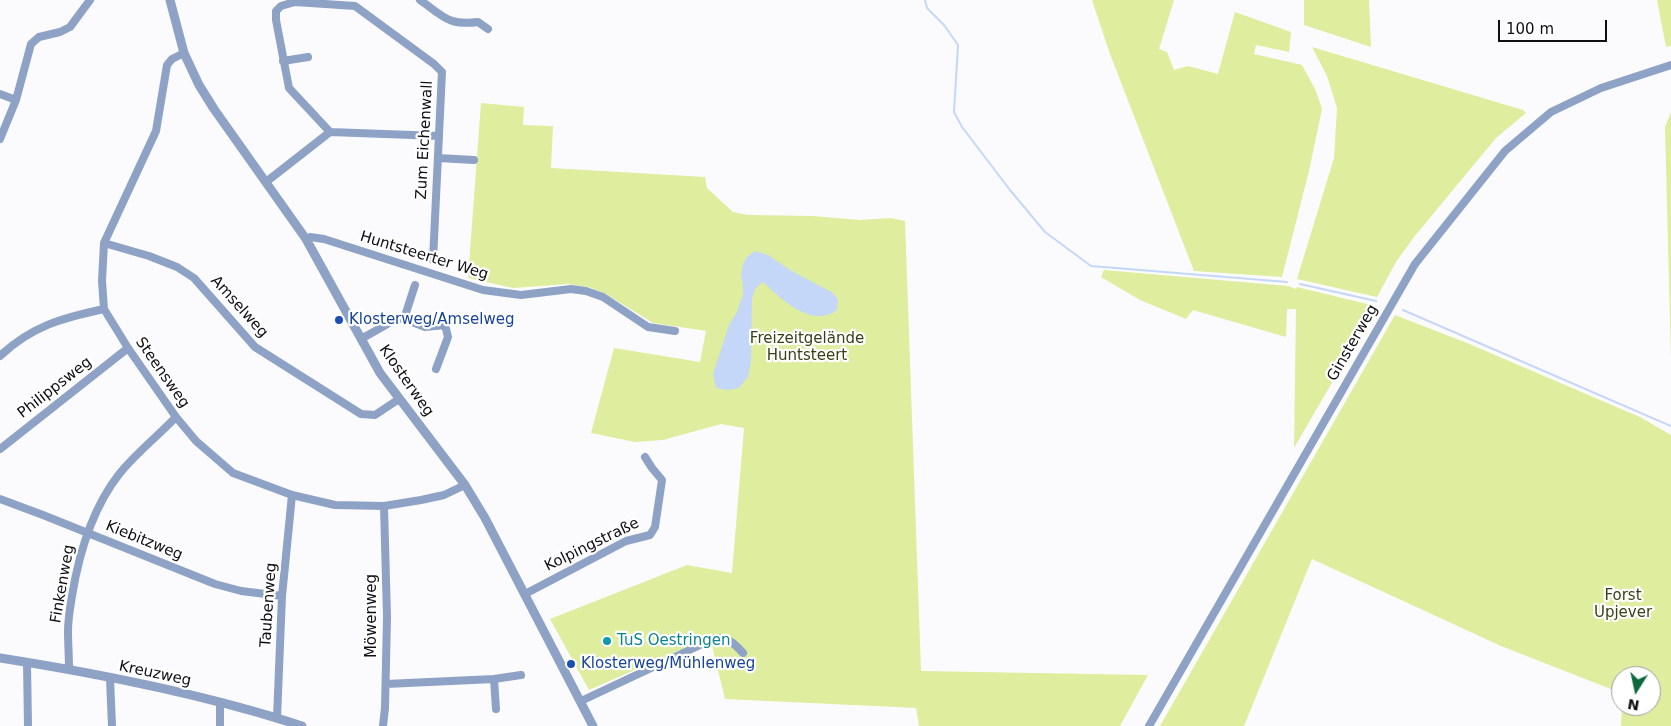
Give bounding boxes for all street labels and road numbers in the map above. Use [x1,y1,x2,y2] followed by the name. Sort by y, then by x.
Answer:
[413,80,437,200] street label: Zum Eichenwall
[358,228,490,284] street label: Huntsteerter Weg
[207,272,271,342] street label: Amselweg
[1324,302,1382,384] street label: Ginsterweg
[131,334,193,412] street label: Steensweg
[375,342,437,420] street label: Klosterweg
[14,354,96,422] street label: Philippsweg
[542,514,642,576] street label: Kolpingstraße
[103,517,185,565] street label: Kiebitzweg
[47,543,79,625] street label: Finkenweg
[257,562,281,648] street label: Taubenweg
[363,574,381,658] street label: Möwenweg
[117,658,193,690] street label: Kreuzweg

